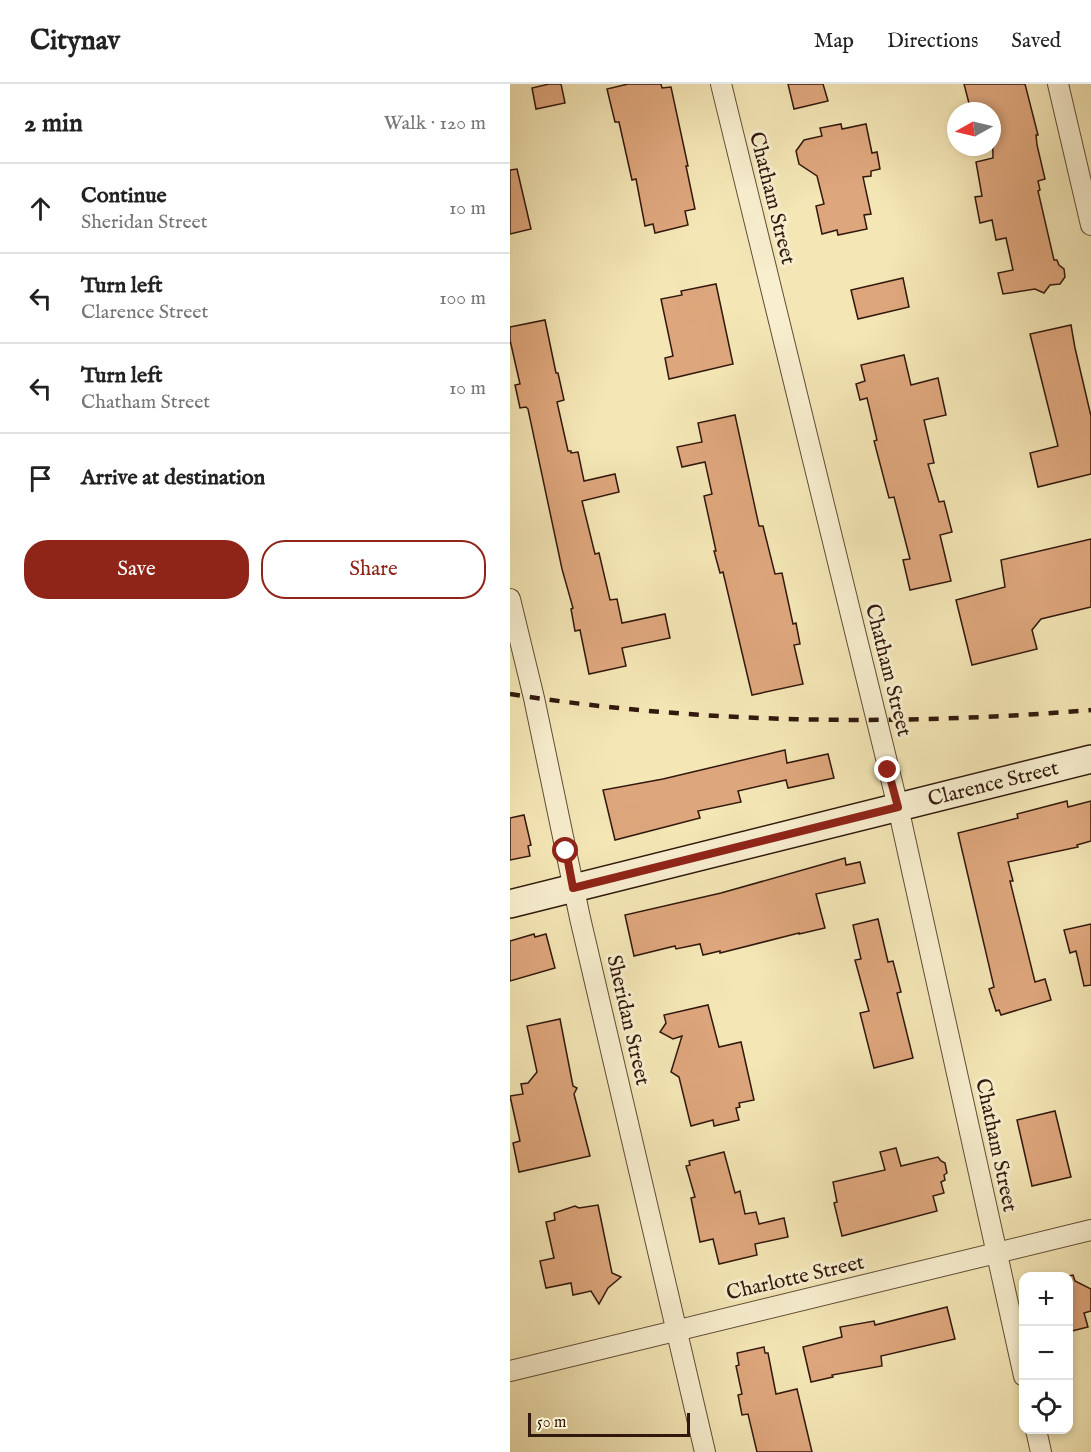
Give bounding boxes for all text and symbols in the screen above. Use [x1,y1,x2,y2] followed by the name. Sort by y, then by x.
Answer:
[30,24,120,59] text: Citynav
[814,28,854,55] text: Map
[887,28,978,55] text: Directions
[1011,28,1061,55] text: Saved
[947,102,1001,156] north arrow
[24,107,83,140] text: 2 min
[384,111,486,136] text: Walk · 120 m
[742,129,801,267] street label: Chatham Street
[81,182,167,210] text: Continue
[24,192,57,225] icon: ahead
[449,196,486,221] text: 10 m
[81,210,208,235] text: Sheridan Street
[81,272,163,300] text: Turn left
[24,282,57,315] icon: left
[439,286,486,311] text: 100 m
[81,300,208,325] text: Clarence Street
[81,362,163,390] text: Turn left
[24,372,57,405] icon: left
[449,376,486,401] text: 10 m
[81,390,210,415] text: Chatham Street
[24,462,57,495] icon: arrive
[81,464,265,492] text: Arrive at destination
[24,540,249,599] button: Save
[261,540,486,599] button: Share
[858,601,917,739] street label: Chatham Street
[925,755,1062,814] street label: Clarence Street
[874,756,900,782] route end
[552,837,578,863] route start
[599,953,656,1088] street label: Sheridan Street
[968,1076,1023,1214] street label: Chatham Street
[724,1249,867,1307] street label: Charlotte Street
[1019,1272,1073,1434] map controls
[1019,1272,1073,1326] button: +
[1019,1326,1073,1380] button: −
[1019,1380,1073,1434] button: locate
[528,1410,690,1438] scale bar
[537,1413,566,1433] text: 50 m

